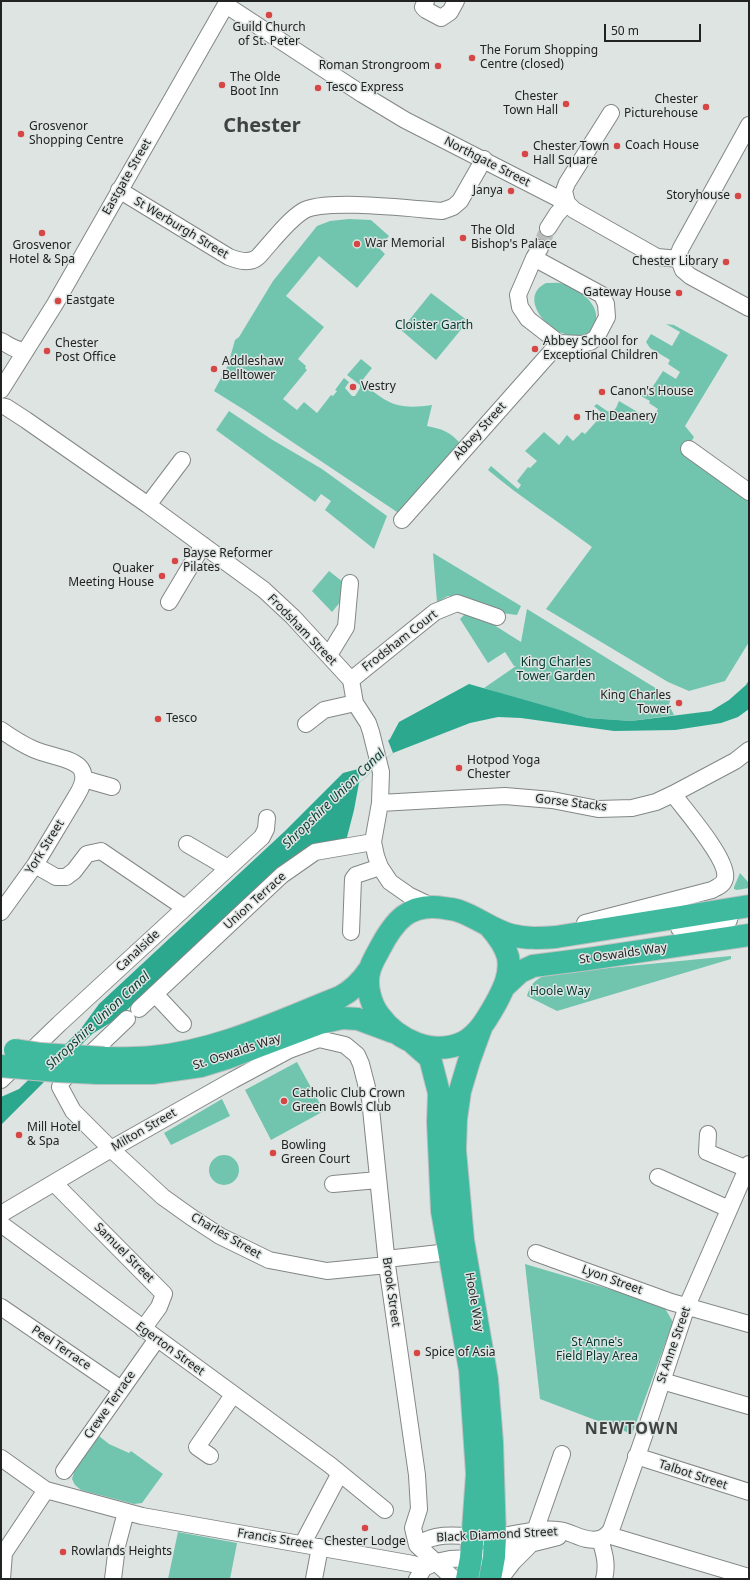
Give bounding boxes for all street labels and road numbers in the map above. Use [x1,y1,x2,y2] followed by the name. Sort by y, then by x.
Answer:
[441,134,533,190] street label: Northgate Street
[99,136,155,218] street label: Eastgate Street
[131,194,231,262] street label: St Werburgh Street
[451,400,509,462] street label: Abbey Street
[264,591,340,669] street label: Frodsham Street
[360,607,440,675] street label: Frodsham Court
[534,791,608,815] street label: Gorse Stacks
[23,817,67,877] street label: York Street
[221,869,289,933] street label: Union Terrace
[113,927,163,975] street label: Canalside
[578,941,668,967] street label: St Oswalds Way
[191,1031,283,1073] street label: St. Oswalds Way
[109,1106,179,1154] street label: Milton Street
[188,1210,264,1262] street label: Charles Street
[91,1220,157,1286] street label: Samuel Street
[379,1256,403,1328] street label: Brook Street
[580,1262,644,1298] street label: Lyon Street
[462,1271,486,1333] street label: Hoole Way
[654,1305,694,1385] street label: St Anne Street
[133,1319,207,1379] street label: Egerton Street
[29,1323,93,1373] street label: Peel Terrace
[81,1368,139,1442] street label: Crewe Terrace
[657,1457,729,1493] street label: Talbot Street
[436,1525,558,1545] street label: Black Diamond Street
[236,1526,314,1552] street label: Francis Street

